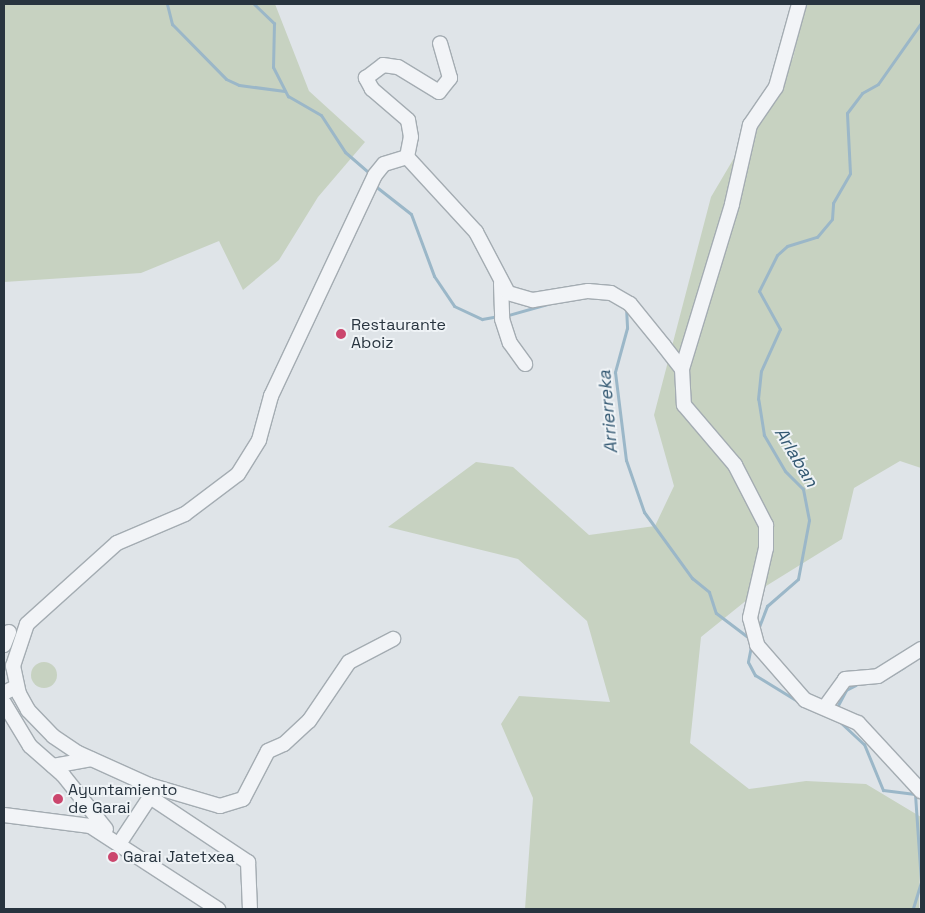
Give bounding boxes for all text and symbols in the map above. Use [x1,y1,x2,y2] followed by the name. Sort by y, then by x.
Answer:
[351,315,446,353] place label: Restaurante Aboiz
[335,328,347,340] marker: Restaurante Aboiz
[594,369,622,455] water label: Arrierreka
[770,423,822,491] water label: Arlaban
[68,780,177,818] place label: Ayuntamiento de Garai
[52,793,64,805] marker: Ayuntamiento de Garai
[123,847,235,867] place label: Garai Jatetxea
[107,851,119,863] marker: Garai Jatetxea

